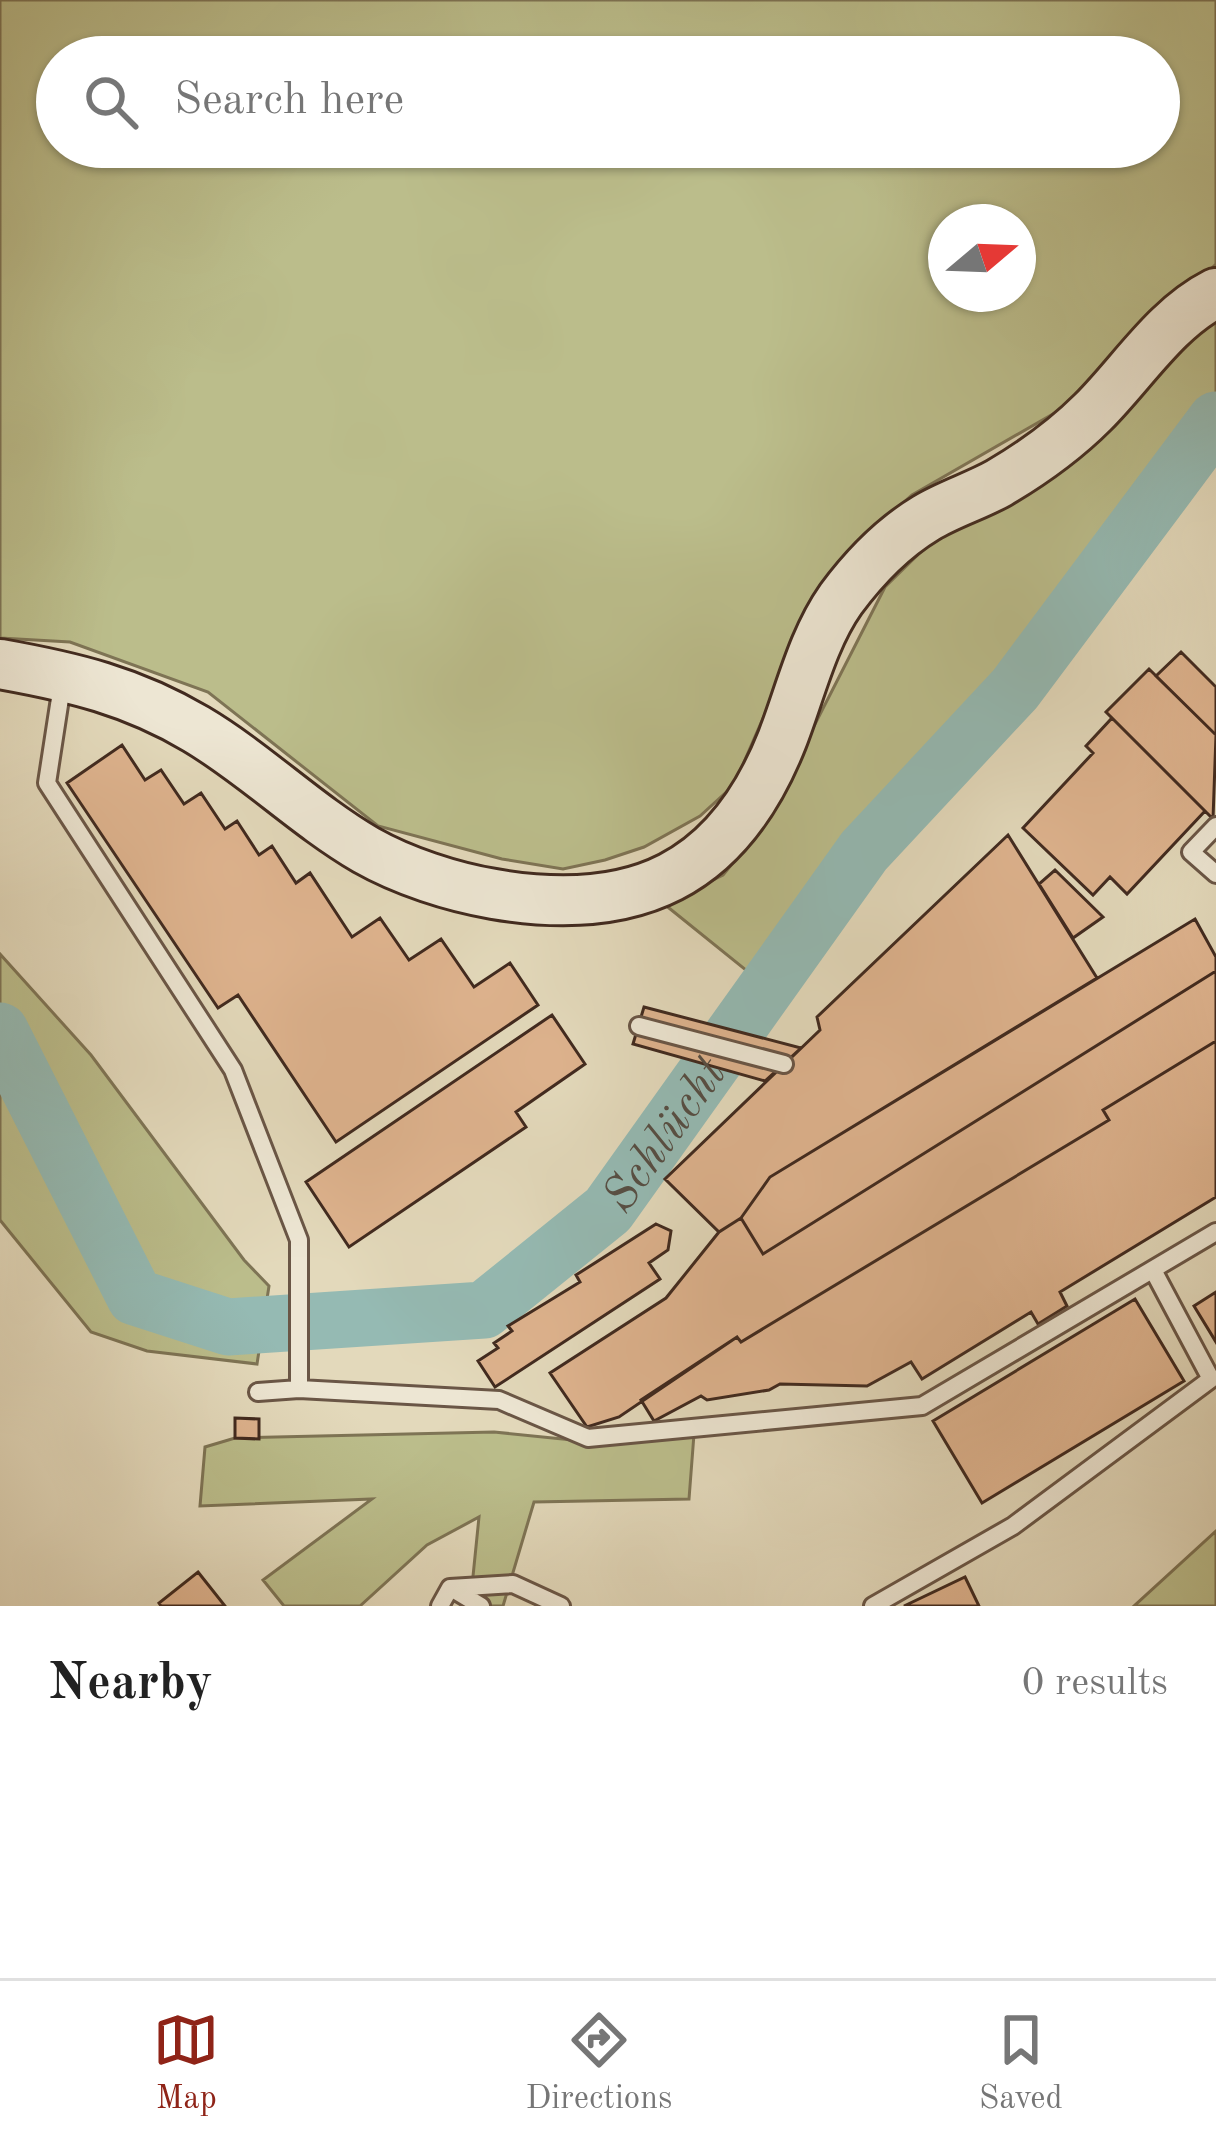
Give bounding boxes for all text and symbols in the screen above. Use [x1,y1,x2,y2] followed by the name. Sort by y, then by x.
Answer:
[36,36,1180,168] search box
[78,69,144,135] icon: search
[174,79,404,124] text: Search here
[928,204,1036,312] north arrow
[595,1049,737,1221] water label: Schlücht
[48,1659,213,1710] text: Nearby
[1022,1664,1168,1703] text: 0 results
[153,2007,219,2120] tab: Map
[526,2007,672,2120] tab: Directions
[979,2007,1063,2120] tab: Saved

